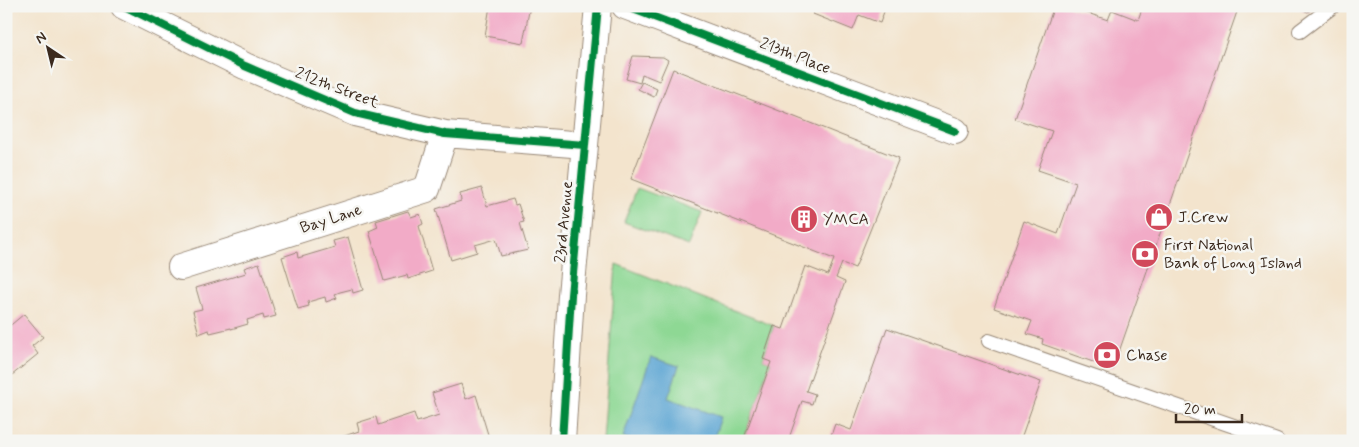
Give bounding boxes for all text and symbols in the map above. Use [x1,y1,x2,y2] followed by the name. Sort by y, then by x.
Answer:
[22,22,72,72] north arrow
[32,28,50,48] text: N
[757,33,833,79] street label: 213th Place
[292,62,382,114] street label: 212th Street
[550,180,578,264] street label: 23rd Avenue
[297,199,365,239] street label: Bay Lane
[1144,202,1174,232] shop icon: J.Crew
[789,204,819,234] building icon: YMCA
[1178,207,1228,228] place label: J.Crew
[823,209,869,230] place label: YMCA
[1164,235,1302,274] place label: First National Bank of Long Island
[1130,239,1160,269] bank icon: First National Bank of Long Island
[1092,340,1122,370] bank icon: Chase
[1126,345,1167,366] place label: Chase
[1176,392,1243,424] scale bar
[1184,400,1216,420] text: 20 m

